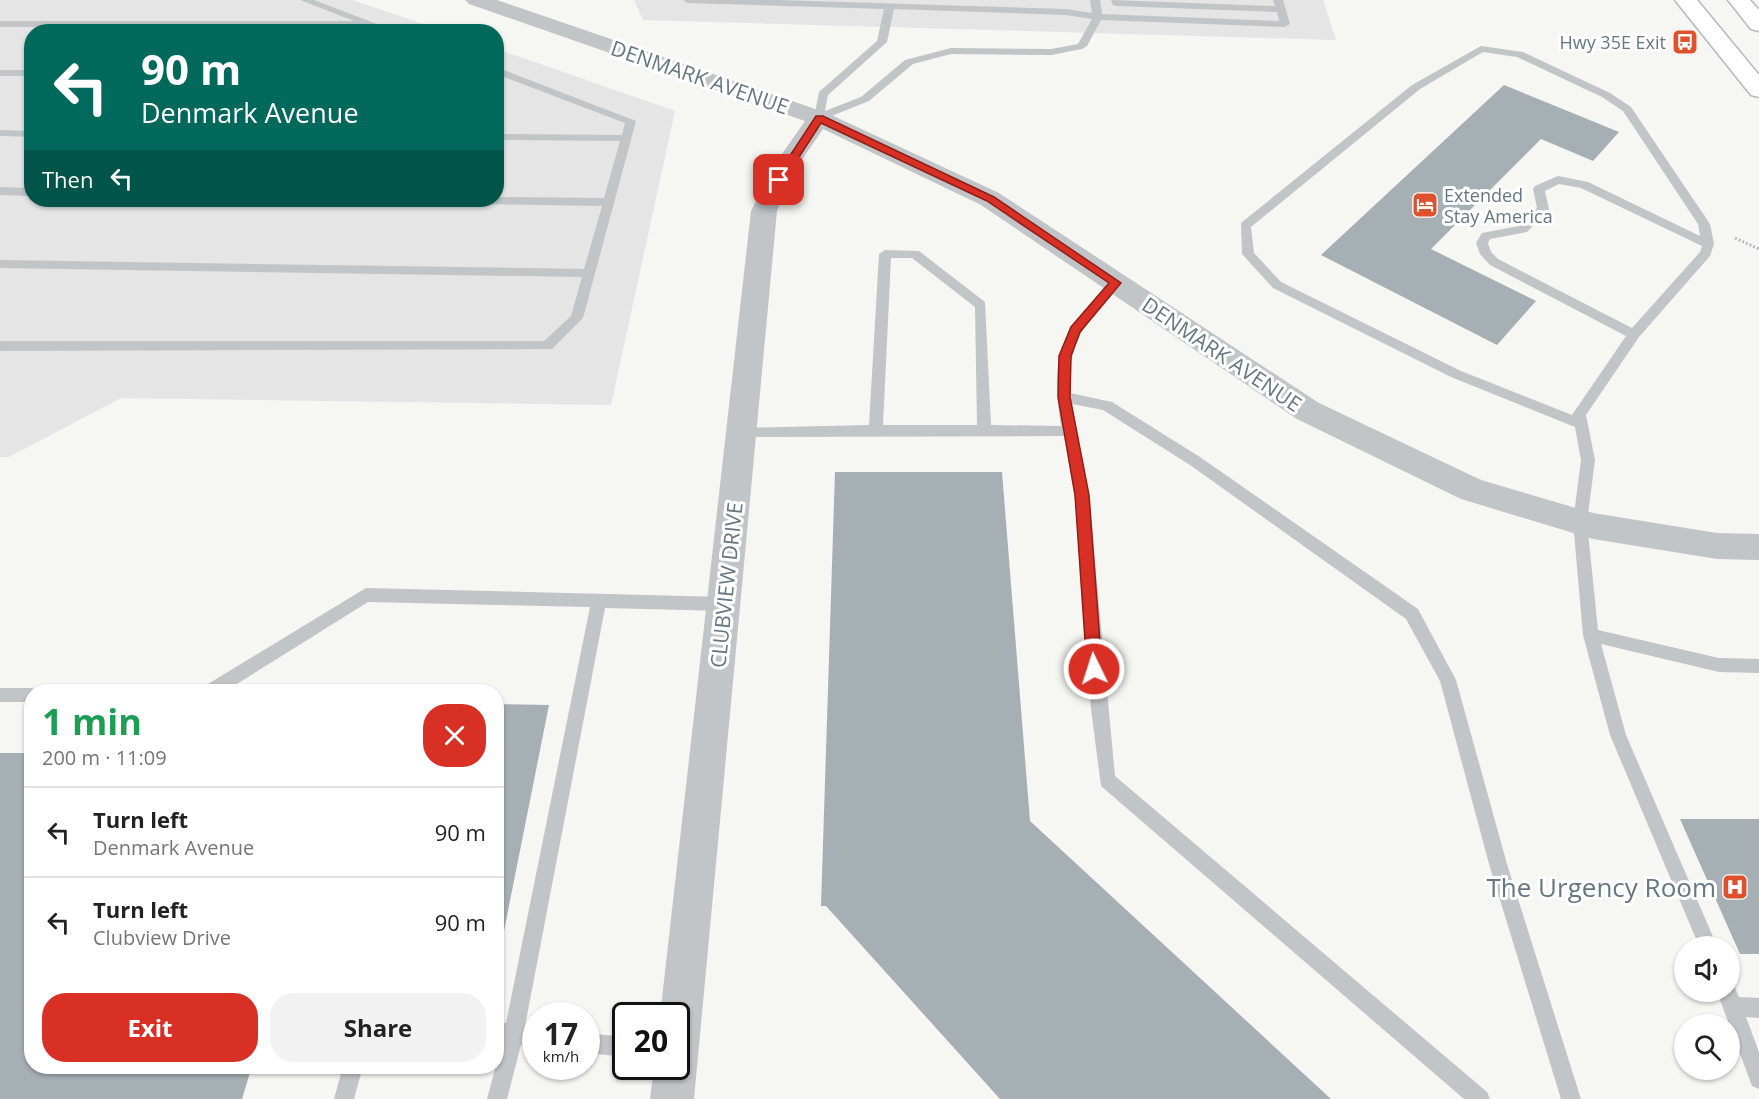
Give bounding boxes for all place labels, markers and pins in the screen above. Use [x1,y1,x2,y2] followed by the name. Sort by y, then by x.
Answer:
[1670,27,1700,57] bus stop icon: Hwy 35E Exit
[1559,30,1666,54] place label: Hwy 35E Exit
[753,154,804,205] pin
[1444,183,1553,228] place label: Extended Stay America
[1410,190,1440,220] hotel icon: Extended Stay America
[1487,869,1716,905] place label: The Urgency Room
[1720,872,1750,902] hospital icon: The Urgency Room

